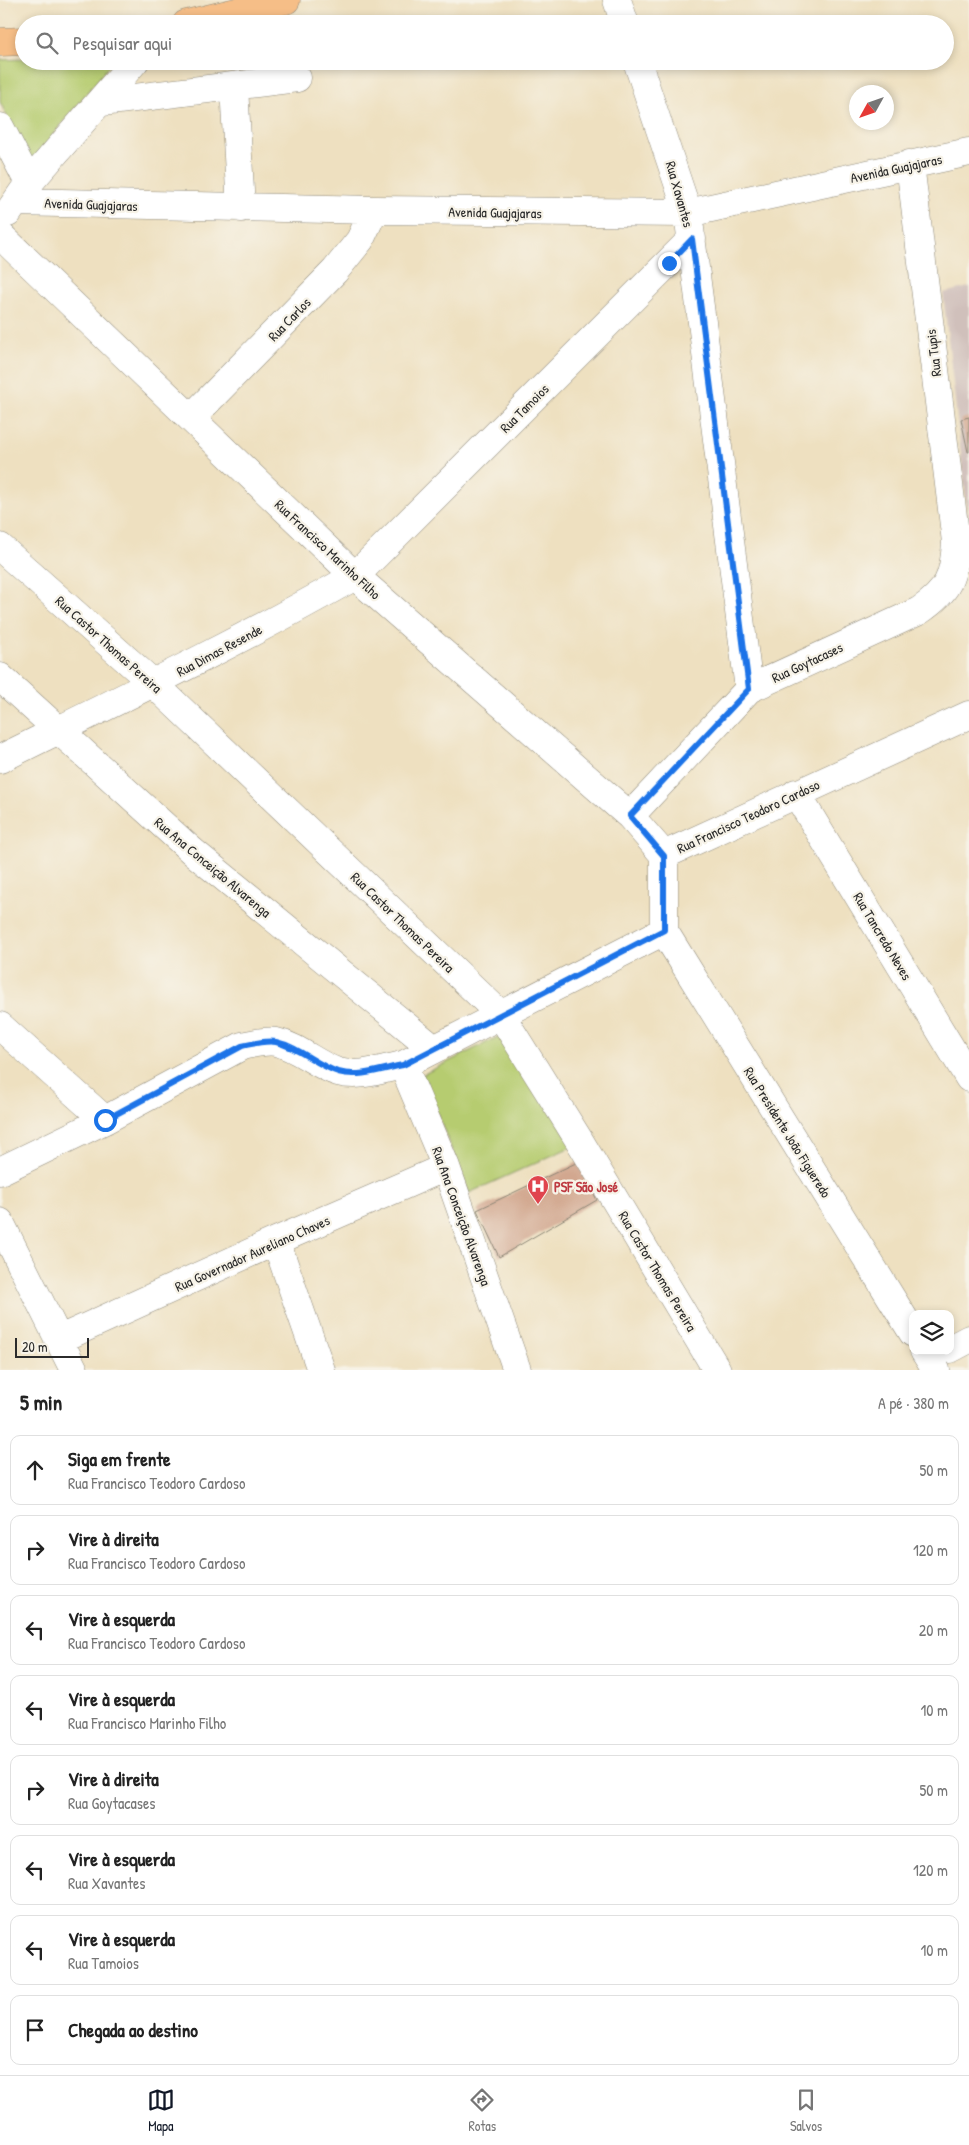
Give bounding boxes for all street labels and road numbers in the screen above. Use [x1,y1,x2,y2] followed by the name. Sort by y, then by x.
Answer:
[848,149,944,188] street label: Avenida Guajajaras
[662,159,698,229] street label: Rua Xavantes
[44,193,138,216] street label: Avenida Guajajaras
[448,202,542,223] street label: Avenida Guajajaras
[263,293,315,345] street label: Rua Carlos
[921,328,946,378] street label: Rua Tupis
[495,379,553,437] street label: Rua Tamoios
[271,495,385,603] street label: Rua Francisco Marinho Filho
[52,591,167,697] street label: Rua Castor Thomas Pereira
[173,619,265,681] street label: Rua Dimas Resende
[768,637,846,688] street label: Rua Goytacases
[674,774,823,857] street label: Rua Francisco Teodoro Cardoso
[150,813,276,923] street label: Rua Ana Conceição Alvarenga
[347,867,459,977] street label: Rua Castor Thomas Pereira
[849,889,917,983] street label: Rua Tancredo Neves
[739,1063,836,1202] street label: Rua Presidente João Figueredo
[427,1144,496,1289] street label: Rua Ana Conceição Alvarenga
[615,1207,702,1335] street label: Rua Castor Thomas Pereira
[172,1210,332,1296] street label: Rua Governador Aureliano Chaves

